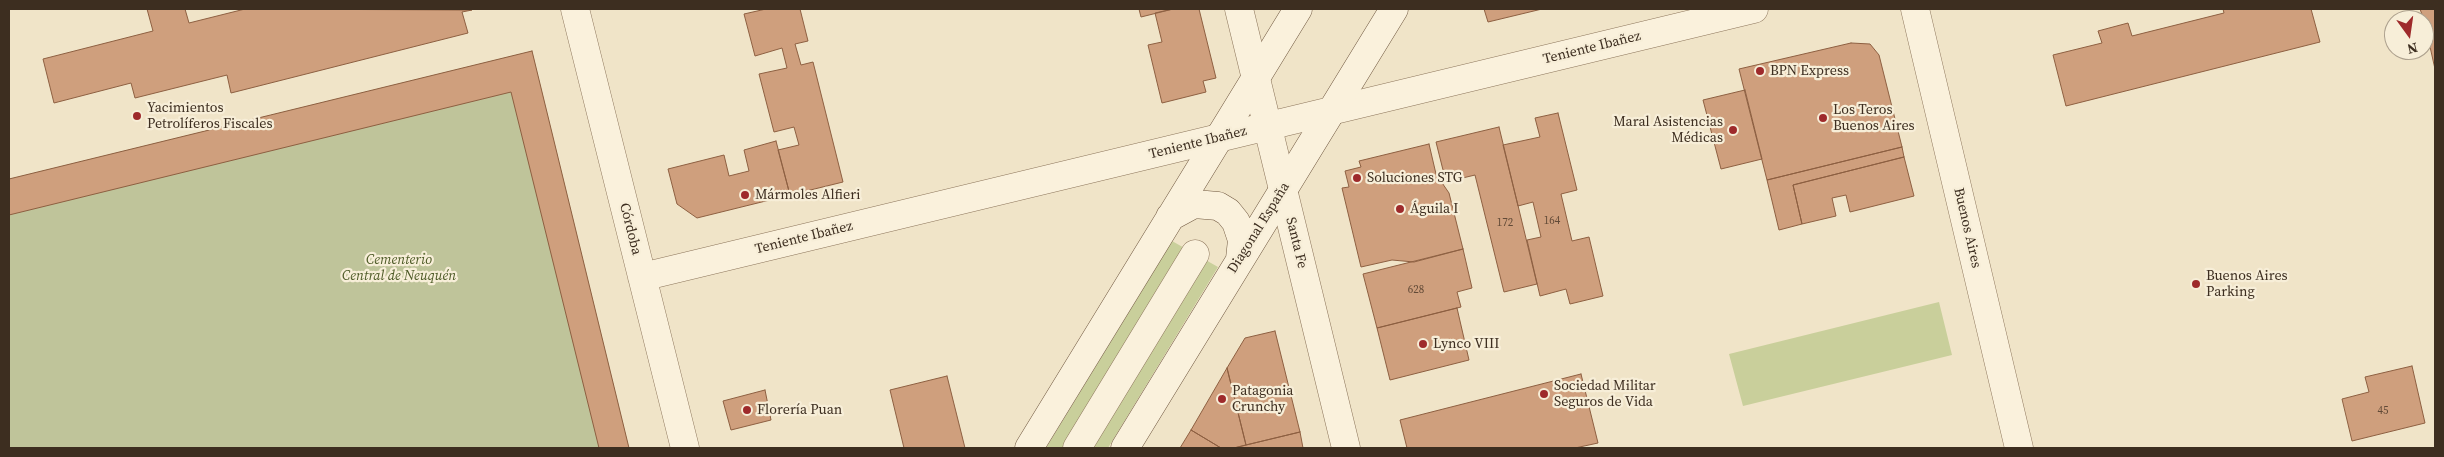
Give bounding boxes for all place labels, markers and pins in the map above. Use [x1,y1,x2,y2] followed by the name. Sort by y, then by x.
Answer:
[1770,63,1849,79] place label: BPN Express
[1754,65,1766,77] marker: BPN Express
[147,100,273,132] place label: Yacimientos Petrolíferos Fiscales
[1833,102,1915,134] place label: Los Teros Buenos Aires
[131,110,143,122] marker: Yacimientos Petrolíferos Fiscales
[1817,112,1829,124] marker: Los Teros Buenos Aires
[1613,114,1723,146] place label: Maral Asistencias Médicas
[1727,124,1739,136] marker: Maral Asistencias Médicas
[1367,170,1462,186] place label: Soluciones STG
[1351,172,1363,184] marker: Soluciones STG
[755,187,860,203] place label: Mármoles Alfieri
[739,189,751,201] marker: Mármoles Alfieri
[1410,201,1458,217] place label: Águila I
[1394,203,1406,215] marker: Águila I
[2206,268,2288,300] place label: Buenos Aires Parking
[2190,278,2202,290] marker: Buenos Aires Parking
[1433,336,1499,352] place label: Lynco VIII
[1417,338,1429,350] marker: Lynco VIII
[1554,378,1656,411] place label: Sociedad Militar Seguros de Vida
[1232,383,1293,416] place label: Patagonia Crunchy
[1538,388,1550,400] marker: Sociedad Militar Seguros de Vida
[1216,393,1228,405] marker: Patagonia Crunchy
[757,402,842,418] place label: Florería Puan
[741,404,753,416] marker: Florería Puan

